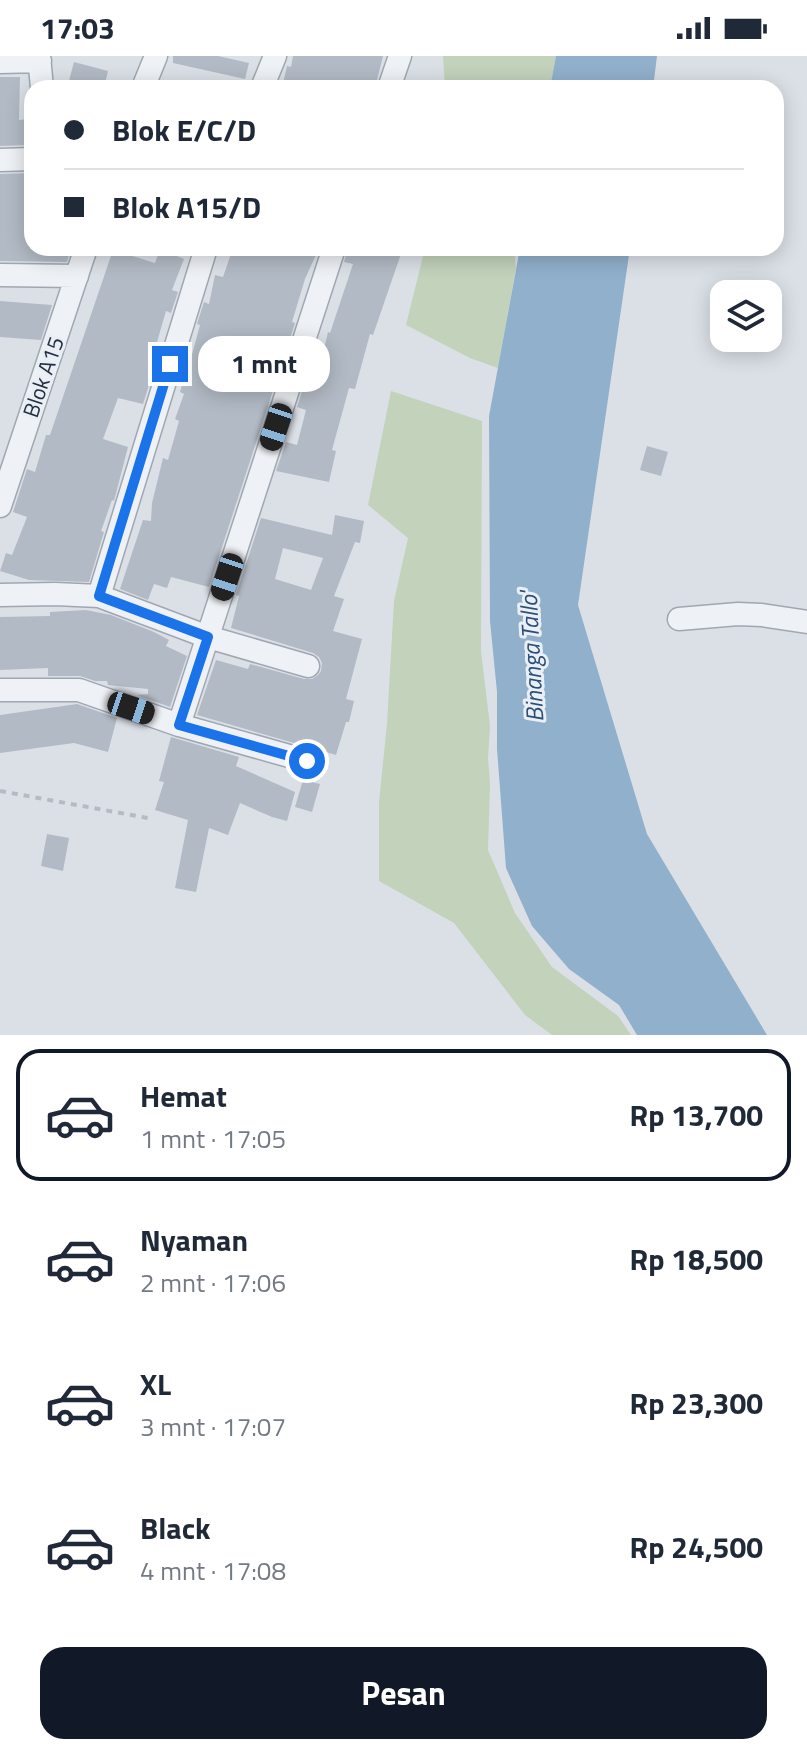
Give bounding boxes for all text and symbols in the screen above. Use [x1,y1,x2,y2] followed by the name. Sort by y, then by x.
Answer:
[40,5,115,51] text: 17:03
[112,107,256,153] text: Blok E/C/D
[112,184,261,230] text: Blok A15/D
[710,280,782,352] map controls
[710,280,782,352] button: layers
[13,332,73,422] street label: Blok A15
[198,336,330,392] callout: 1 mnt
[231,344,297,383] text: 1 mnt
[152,346,188,382] route end
[257,400,295,454] car
[208,550,246,604] car
[509,588,552,723] water label: Binanga Tallo'
[104,689,158,727] car
[289,743,325,779] route start
[140,1073,227,1119] text: Hemat
[44,1079,116,1151] icon: car
[630,1092,763,1138] text: Rp 13,700
[140,1119,286,1158] text: 1 mnt · 17:05
[140,1217,248,1263] text: Nyaman
[44,1223,116,1295] icon: car
[630,1236,763,1282] text: Rp 18,500
[140,1263,286,1302] text: 2 mnt · 17:06
[140,1361,171,1407] text: XL
[44,1367,116,1439] icon: car
[630,1380,763,1426] text: Rp 23,300
[140,1407,286,1446] text: 3 mnt · 17:07
[140,1505,211,1551] text: Black
[44,1511,116,1583] icon: car
[630,1524,763,1570] text: Rp 24,500
[140,1551,286,1590] text: 4 mnt · 17:08
[40,1647,767,1739] button: Pesan

